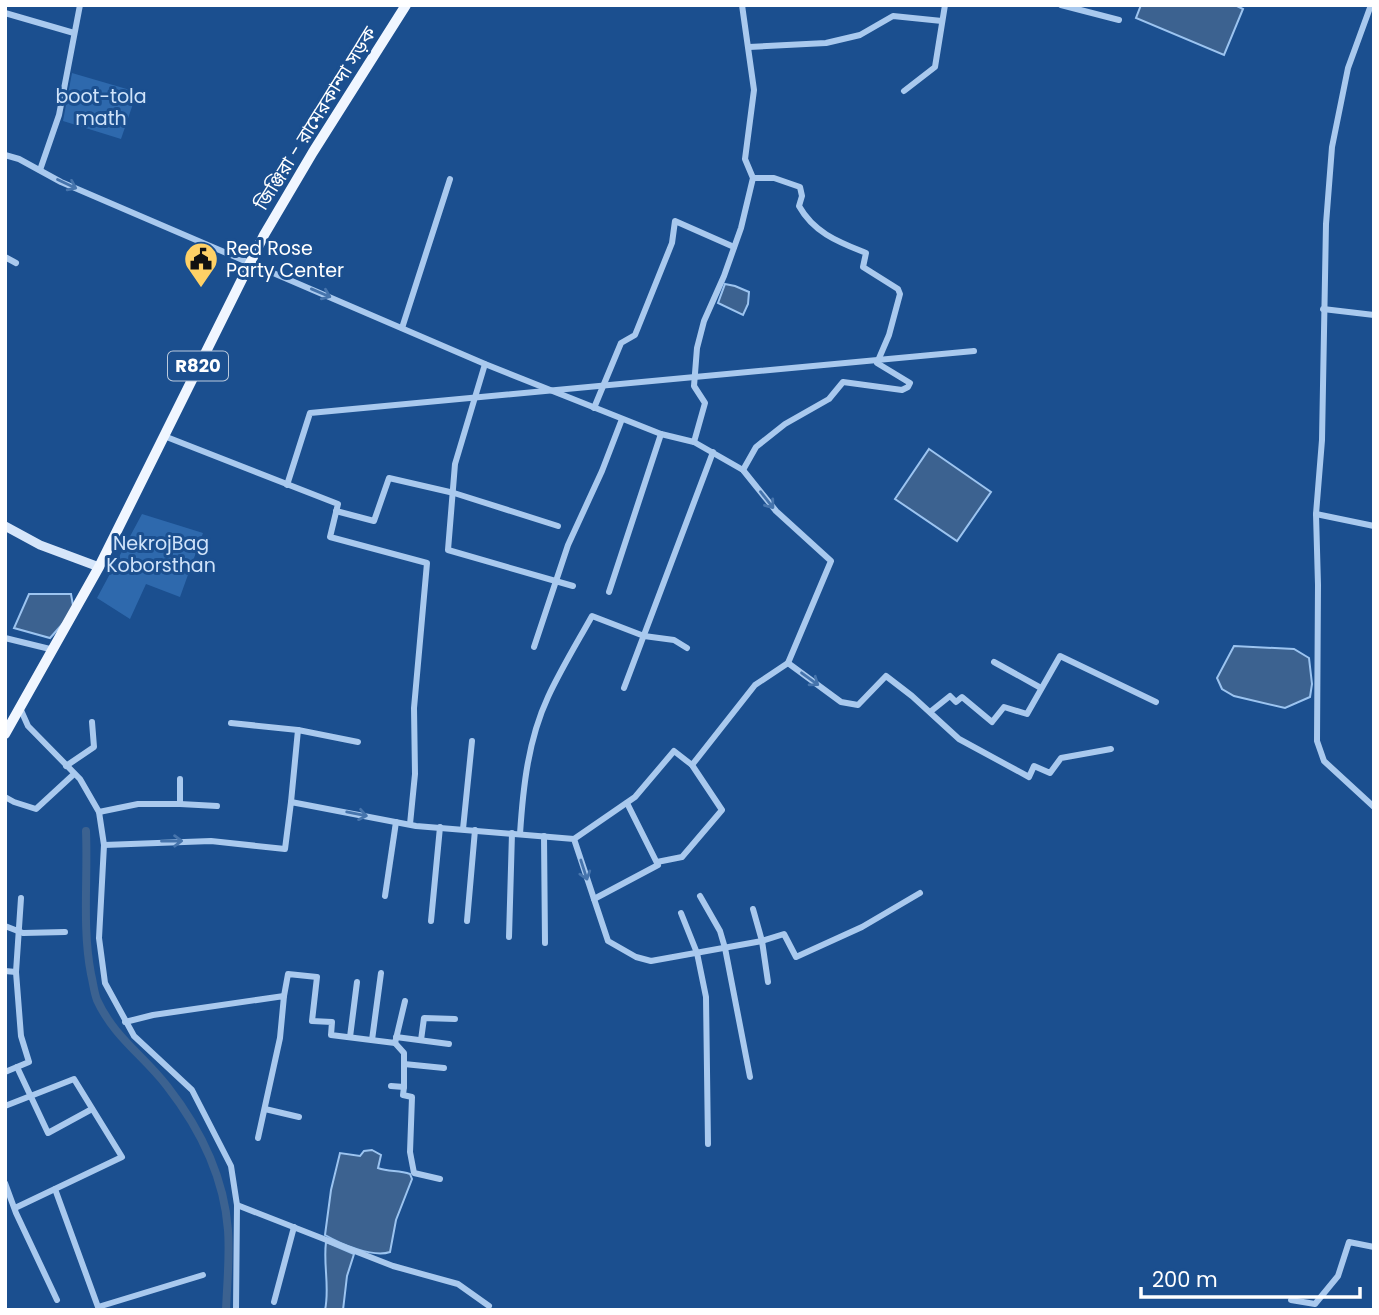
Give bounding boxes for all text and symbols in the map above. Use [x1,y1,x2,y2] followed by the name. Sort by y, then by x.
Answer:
[247,21,383,216] street label: জিঞ্জিরা - রামেরকান্দা সড়ক
[55,83,147,132] park label: boot-tola math
[56,178,77,191] one-way arrow
[226,235,344,284] place label: Red Rose Party Center
[182,240,220,289] public building icon: Red Rose Party Center
[309,288,331,301] one-way arrow
[168,352,228,380] road number: R820
[759,490,775,508] one-way arrow
[106,530,216,579] park label: NekrojBag Koborsthan
[801,671,820,686] one-way arrow
[345,808,368,822] one-way arrow
[160,835,183,848] one-way arrow
[579,859,592,881] one-way arrow
[1141,1256,1360,1300] scale bar
[1152,1265,1218,1294] text: 200 m

